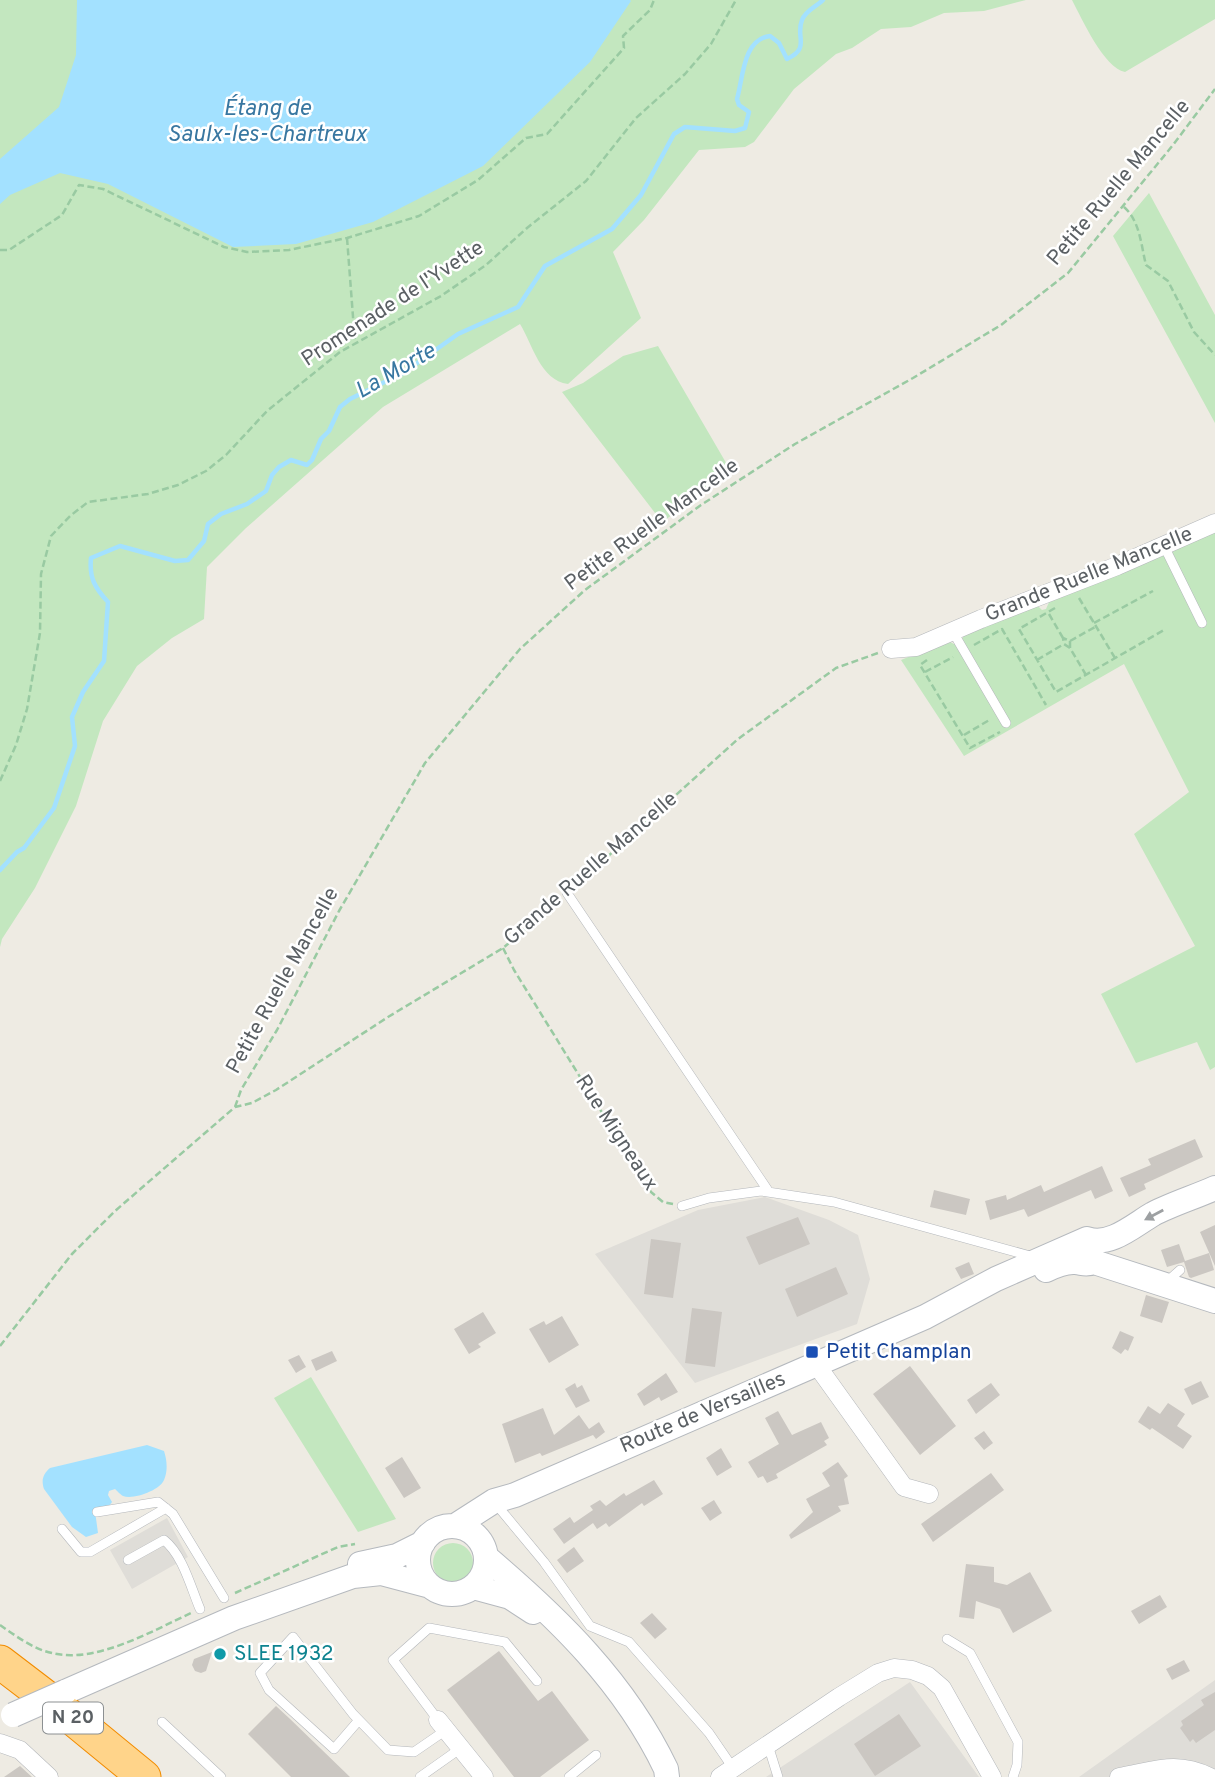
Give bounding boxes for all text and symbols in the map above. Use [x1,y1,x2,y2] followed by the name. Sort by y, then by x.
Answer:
[167,94,368,150] water label: Étang de Saulx-les-Chartreux
[1041,94,1197,272] street label: Petite Ruelle Mancelle
[297,235,489,373] street label: Promenade de l'Yvette
[351,337,442,407] water label: La Morte
[559,453,745,597] street label: Petite Ruelle Mancelle
[981,521,1197,629] street label: Grande Ruelle Mancelle
[499,786,683,952] street label: Grande Ruelle Mancelle
[221,883,345,1079] street label: Petite Ruelle Mancelle
[568,1070,664,1196] street label: Rue Migneaux
[1144,1209,1164,1220] one-way arrow
[826,1339,972,1366] place label: Petit Champlan
[804,1344,820,1360] marker: Petit Champlan
[616,1366,790,1460] street label: Route de Versailles
[234,1641,334,1668] place label: SLEE 1932
[212,1646,228,1662] marker: SLEE 1932
[43,1702,103,1734] road number: N 20

